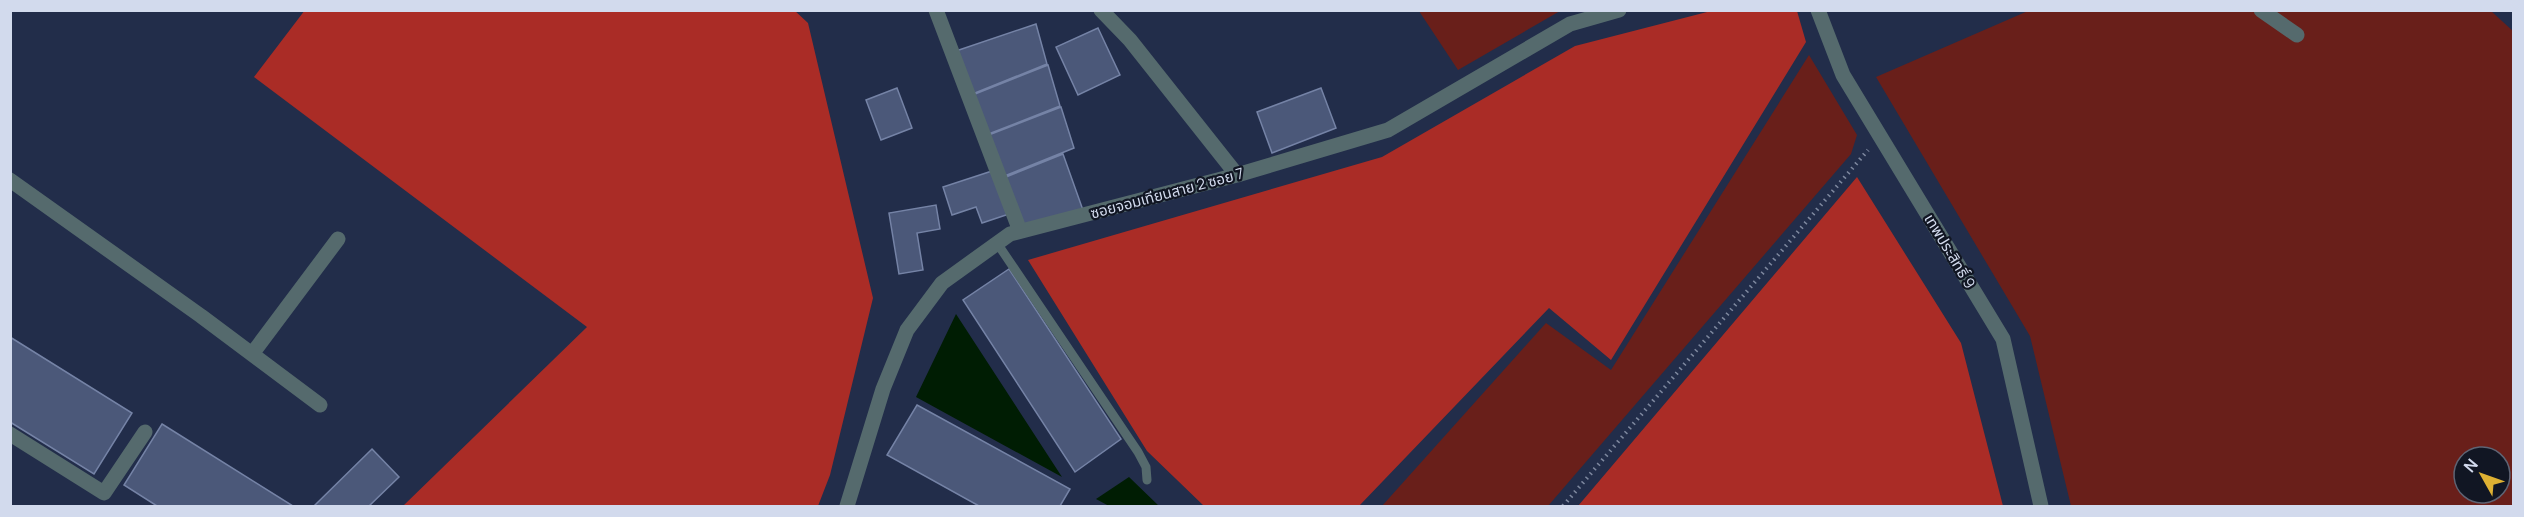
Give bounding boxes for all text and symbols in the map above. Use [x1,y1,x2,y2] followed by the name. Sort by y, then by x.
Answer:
[1088,162,1246,224] street label: ซอยจอมเทียนสาย 2 ซอย 7
[1919,210,1981,292] street label: เทพประสิทธิ์ 9
[2452,445,2512,505] north arrow
[2458,454,2483,477] text: N

